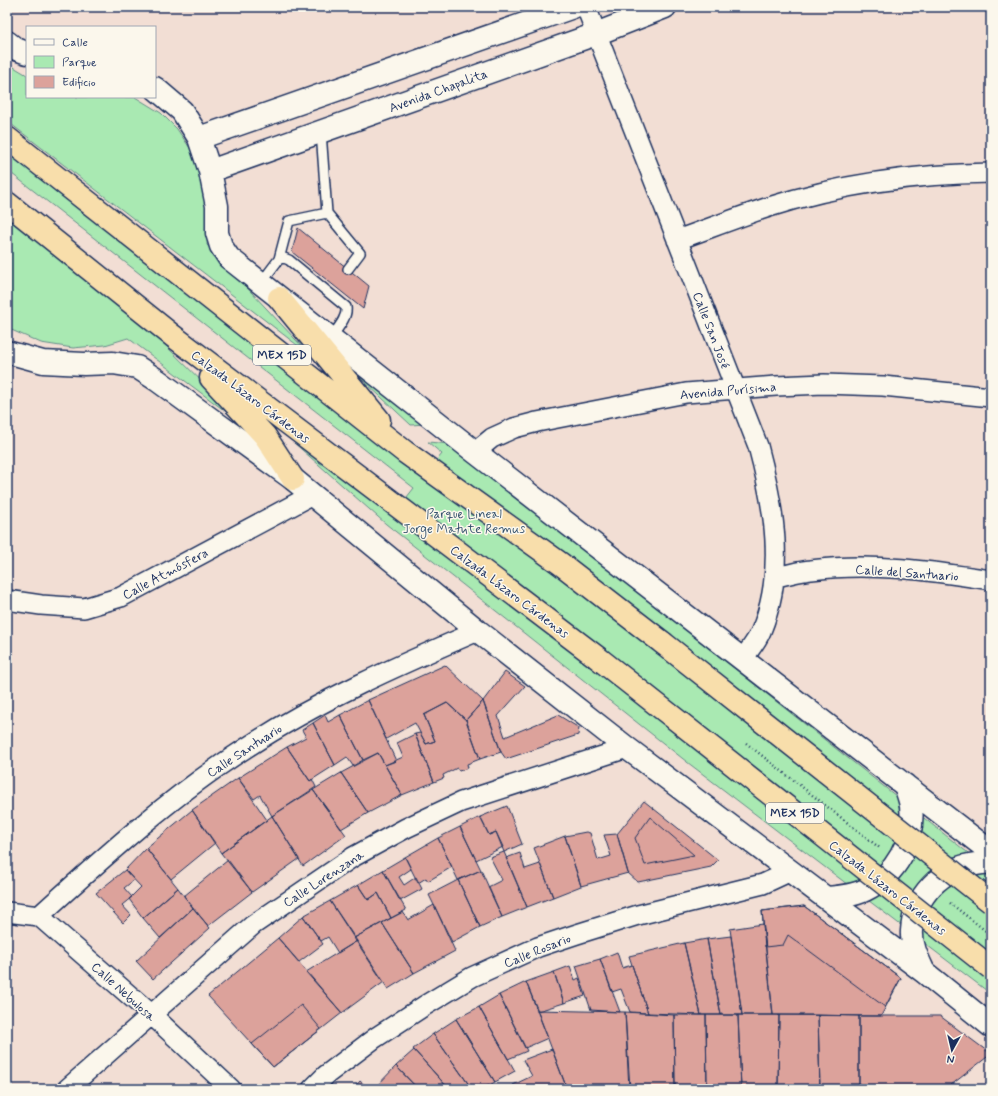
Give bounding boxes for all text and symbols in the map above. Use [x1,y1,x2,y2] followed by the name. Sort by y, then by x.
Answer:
[26,26,156,98] legend
[62,35,88,51] text: Calle
[62,55,97,71] text: Parque
[387,66,490,117] street label: Avenida Chapalita
[62,75,96,91] text: Edificio
[688,290,733,371] street label: Calle San José
[253,345,311,365] road number: MEX 15D
[187,347,313,448] street label: Calzada Lázaro Cárdenas
[679,379,777,404] street label: Avenida Purísima
[403,506,526,539] park label: Parque Lineal Jorge Matute Remus
[446,542,572,643] street label: Calzada Lázaro Cárdenas
[120,545,212,604] street label: Calle Atmósfera
[855,561,959,586] street label: Calle del Santuario
[204,721,286,782] street label: Calle Santuario
[766,803,824,823] road number: MEX 15D
[825,837,950,940] street label: Calzada Lázaro Cárdenas
[280,847,368,912] street label: Calle Lorenzana
[502,930,574,973] street label: Calle Rosario
[87,959,159,1026] street label: Calle Nebulosa
[932,1030,972,1070] north arrow
[946,1051,955,1066] text: N

